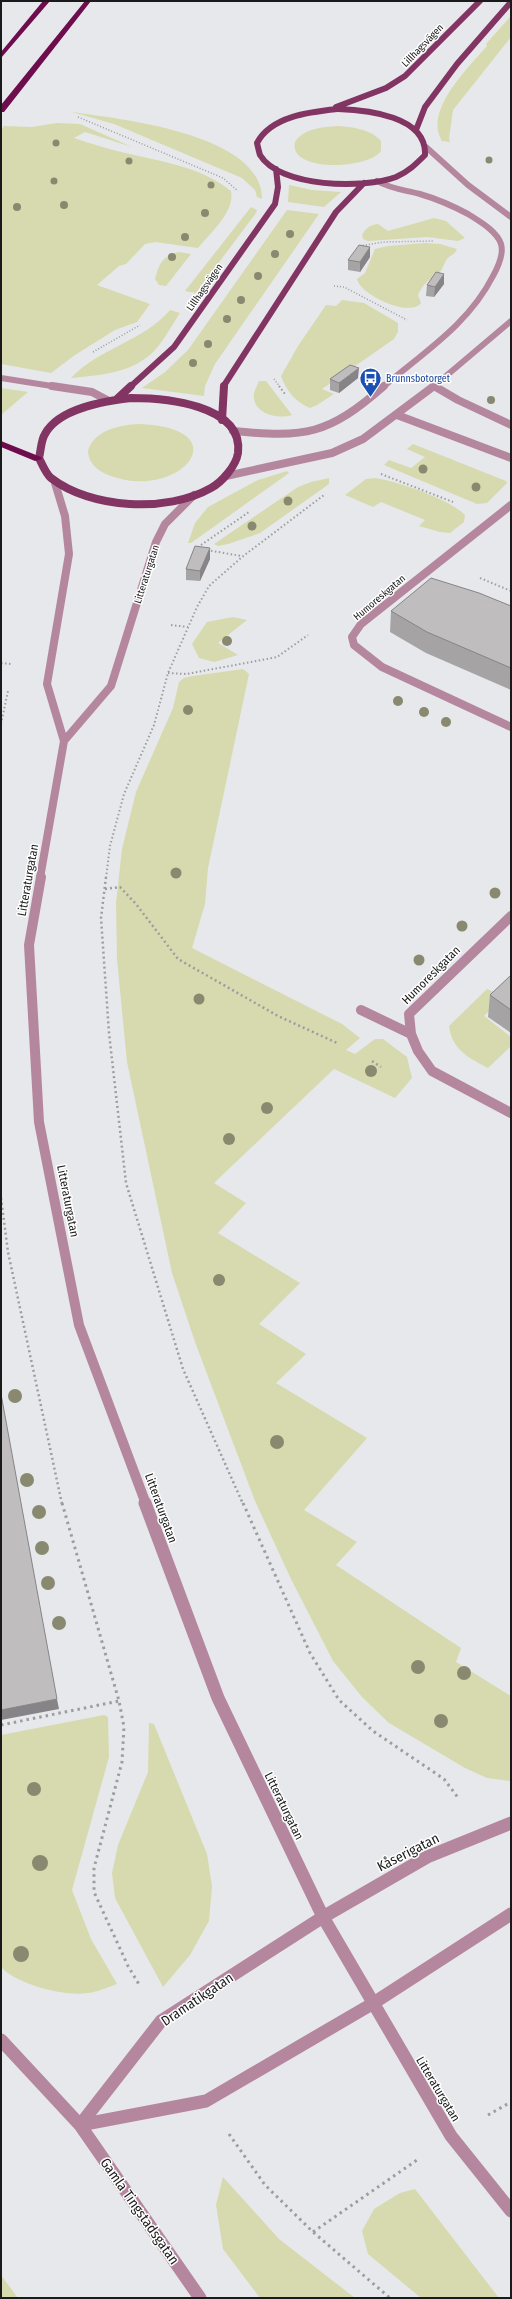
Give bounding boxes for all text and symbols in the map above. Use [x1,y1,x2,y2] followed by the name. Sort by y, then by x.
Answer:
[399,22,446,70] street label: Lillhagsvägen
[184,262,225,314] street label: Lillhagsvägen
[357,365,383,398] bus stop icon: Brunnsbotorget
[386,373,451,385] place label: Brunnsbotorget
[132,543,162,605] street label: Litteraturgatan
[351,573,408,623] street label: Humoreskgatan
[15,843,41,917] street label: Litteraturgatan
[399,943,463,1007] street label: Humoreskgatan
[54,1164,82,1238] street label: Litteraturgatan
[142,1471,180,1545] street label: Litteraturgatan
[262,1770,306,1842] street label: Litteraturgatan
[374,1830,442,1875] street label: Kåserigatan
[158,1969,237,2030] street label: Dramatikgatan
[413,2054,463,2124] street label: Litteraturgatan
[96,2155,183,2268] street label: Gamla Tingstadsgatan

